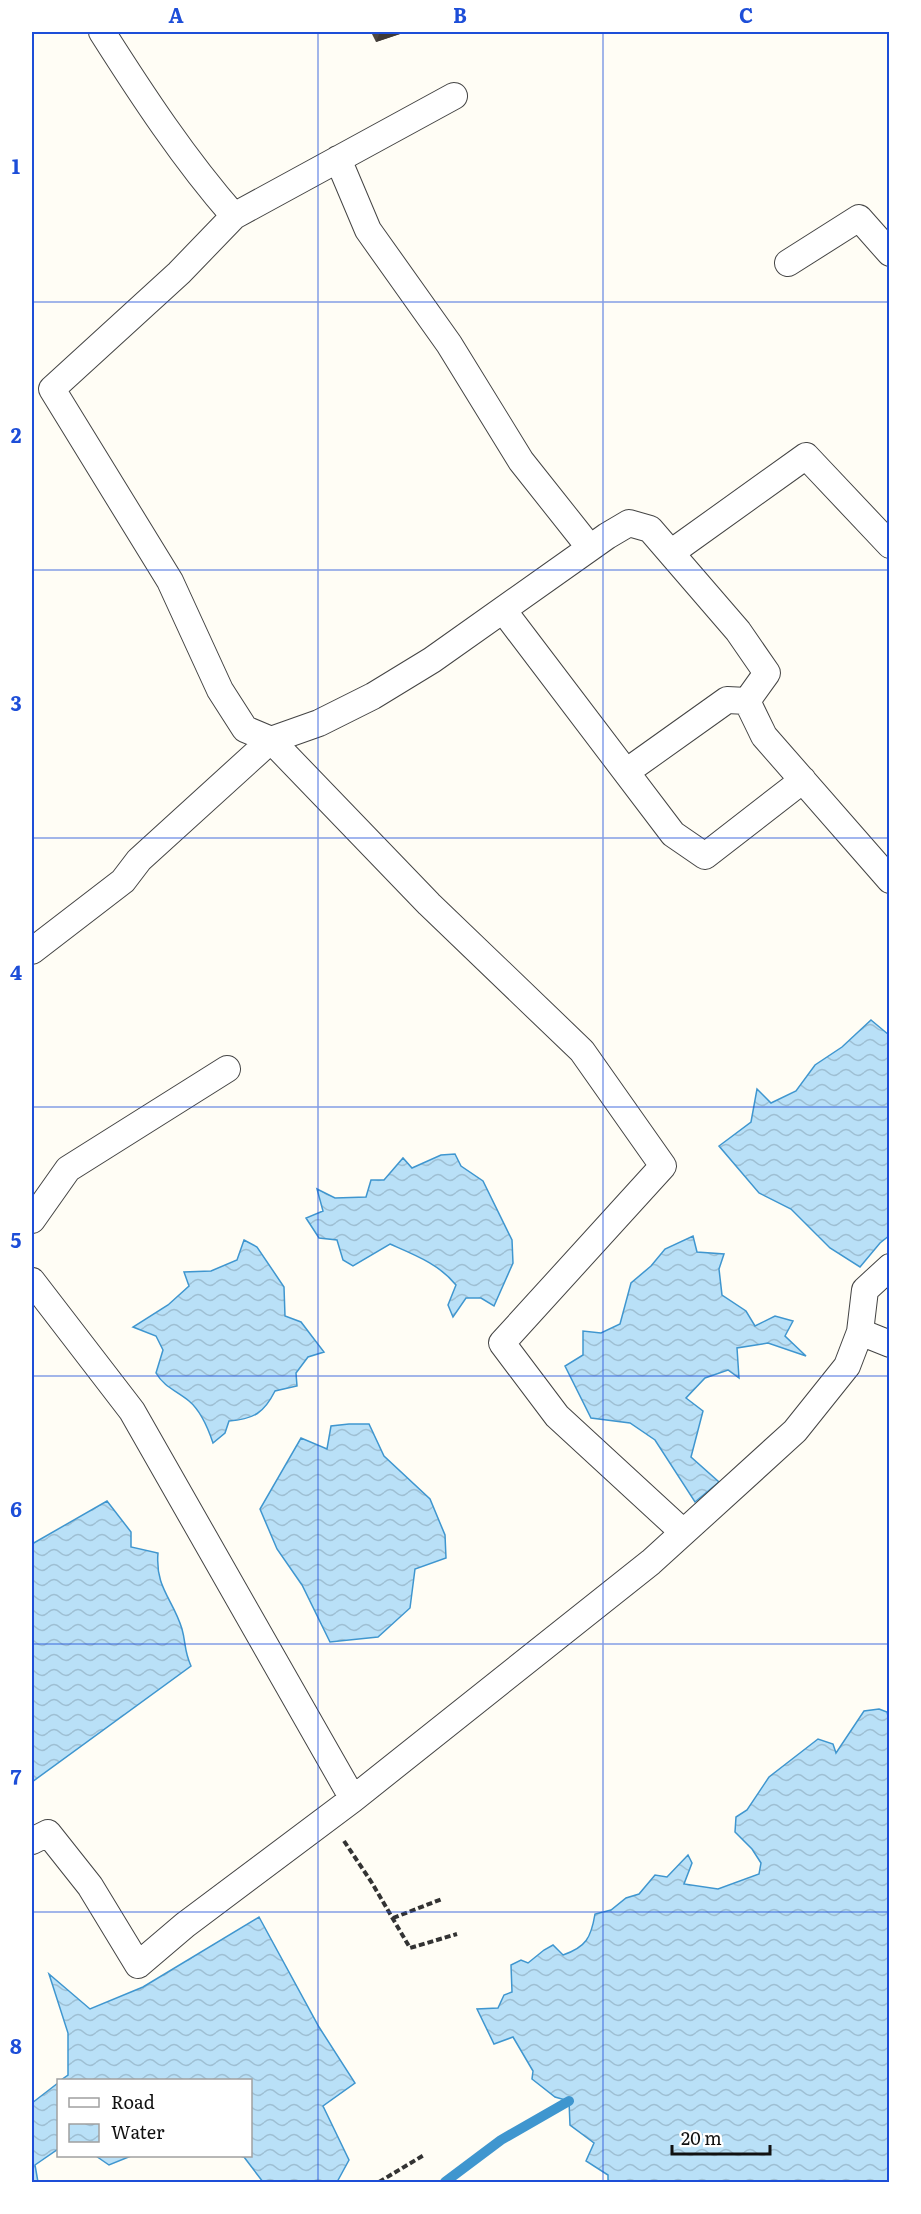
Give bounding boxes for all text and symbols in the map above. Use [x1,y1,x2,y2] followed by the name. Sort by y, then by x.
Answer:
[168,0,184,29] text: A
[453,0,467,29] text: B
[739,0,753,29] text: C
[12,150,20,180] text: 1
[11,419,22,449] text: 2
[10,687,22,717] text: 3
[10,956,22,986] text: 4
[11,1224,22,1254] text: 5
[10,1493,22,1523] text: 6
[11,1761,22,1791] text: 7
[10,2030,22,2060] text: 8
[57,2079,252,2157] legend
[111,2088,155,2115] text: Road
[111,2118,165,2145] text: Water
[672,2118,770,2156] scale bar
[681,2124,722,2151] text: 20 m

